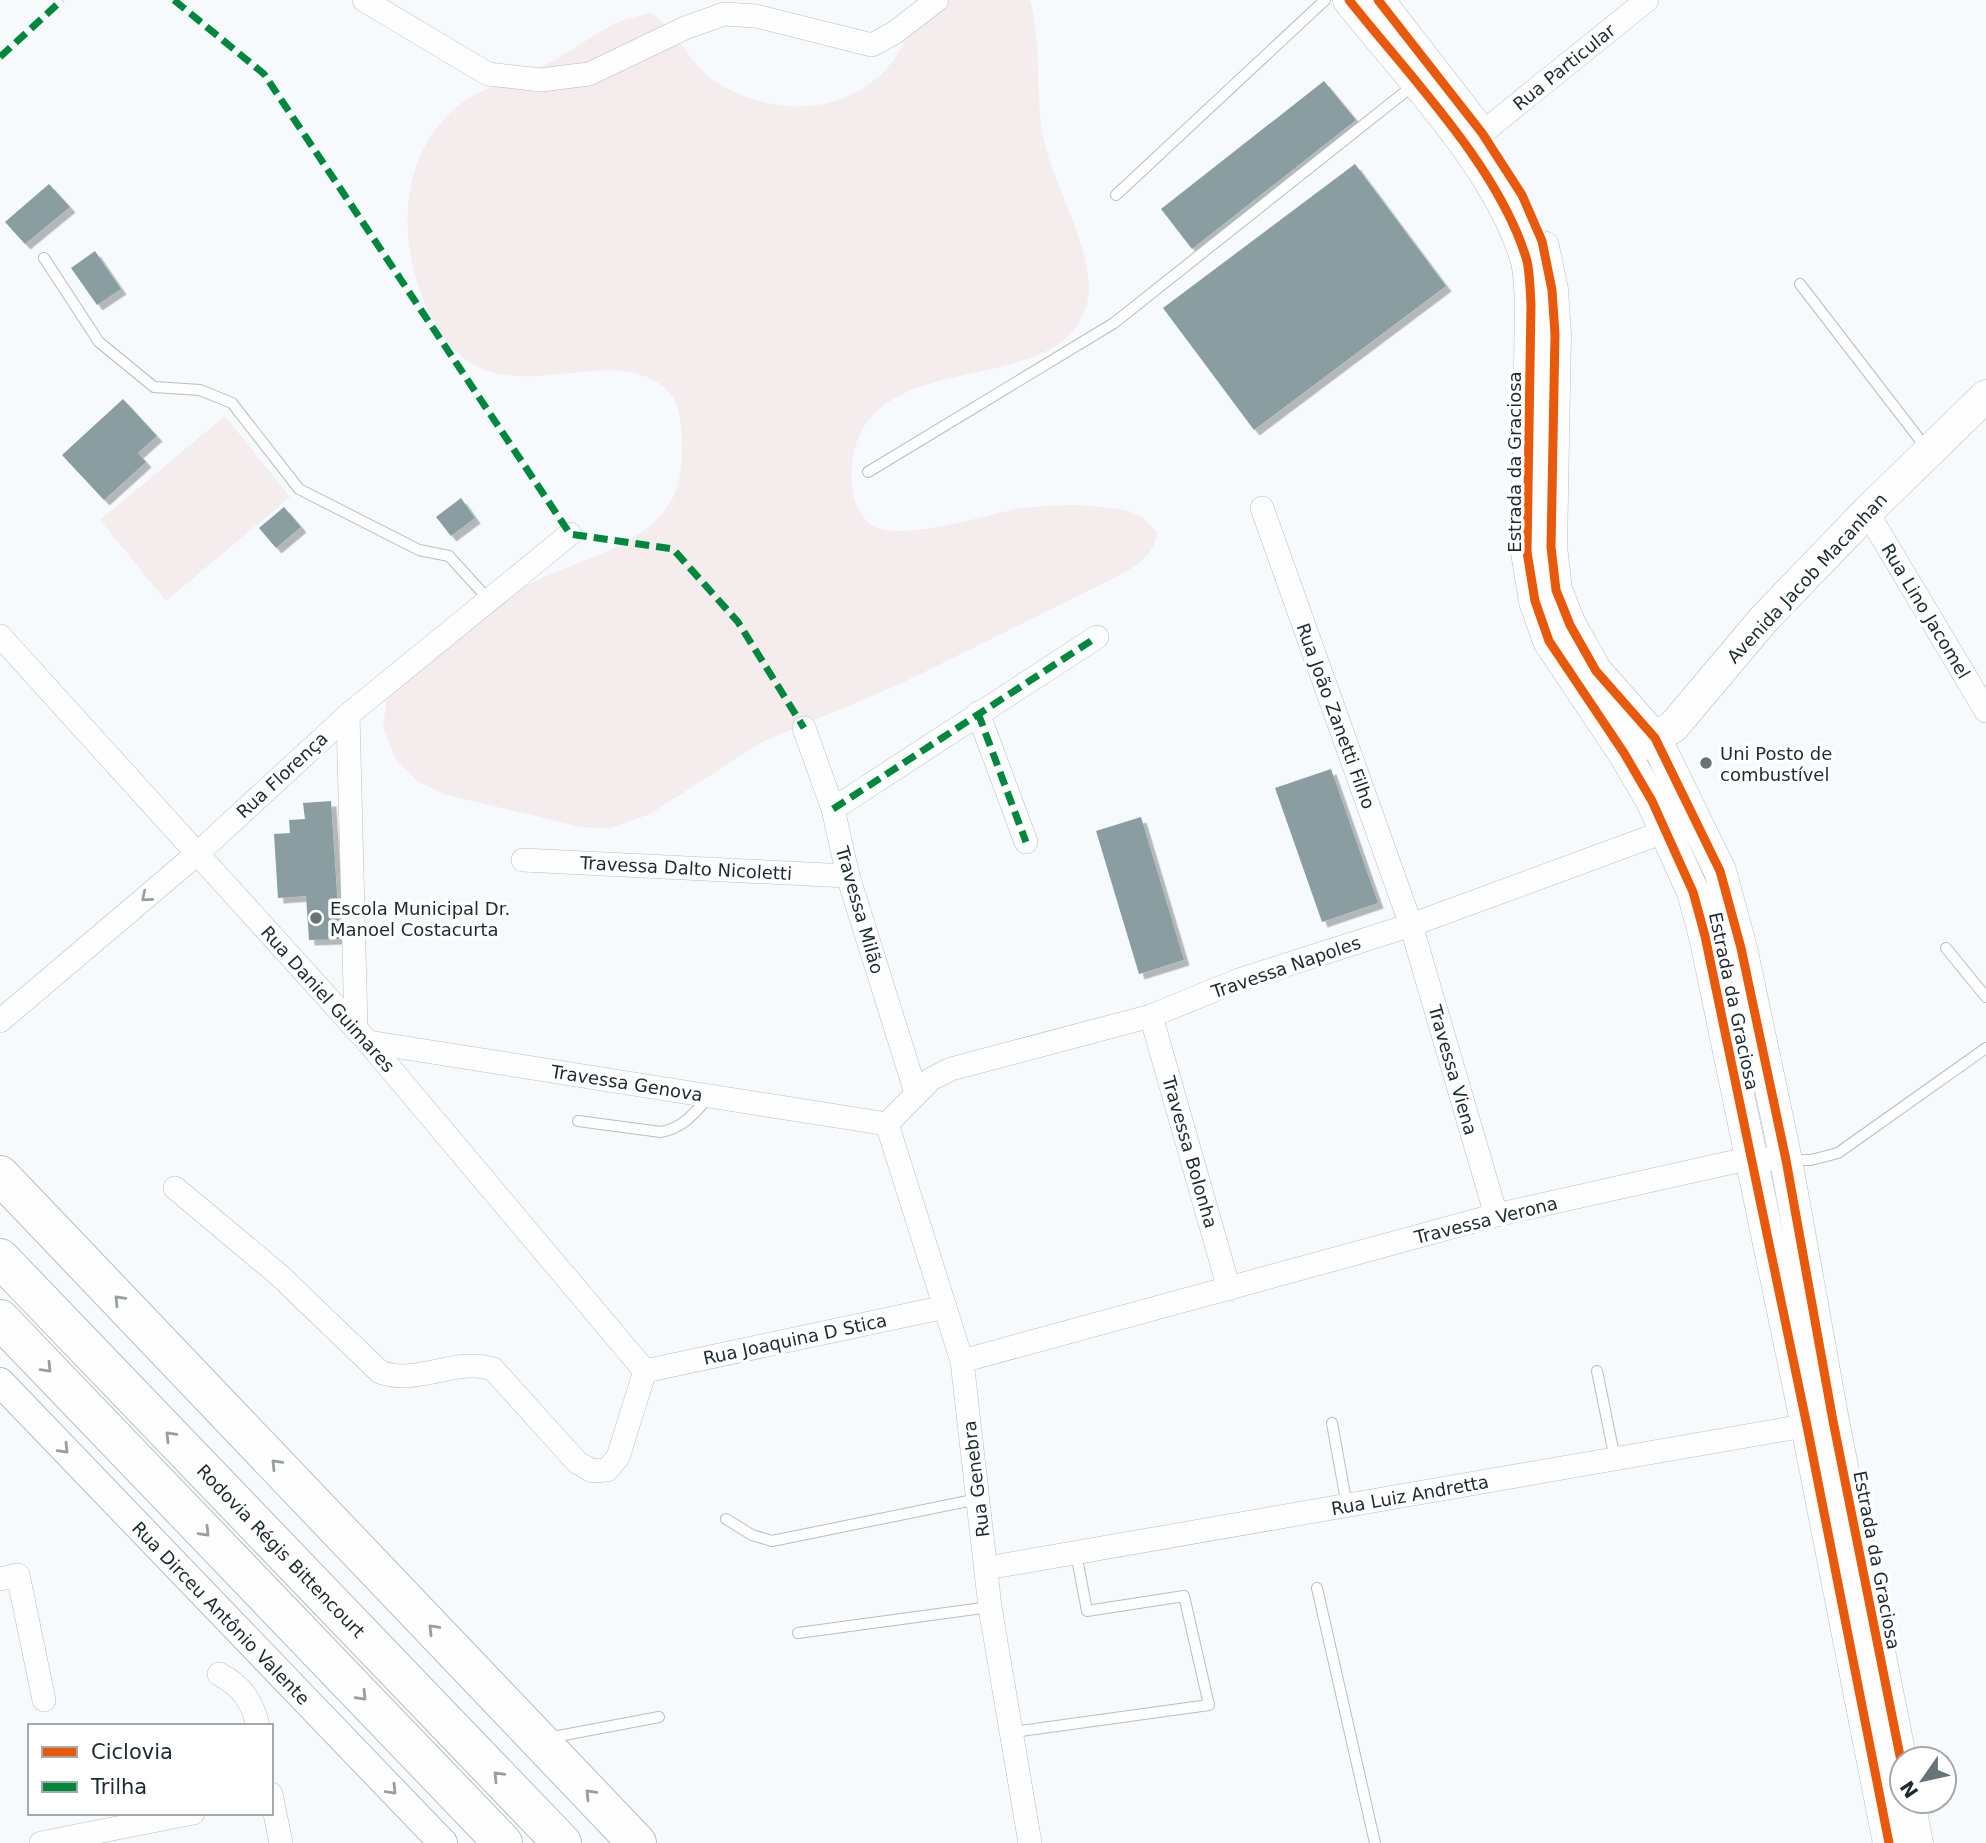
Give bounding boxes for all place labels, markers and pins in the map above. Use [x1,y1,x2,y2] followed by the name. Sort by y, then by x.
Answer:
[1720,743,1832,785] place label: Uni Posto de combustível
[1698,755,1714,771] marker: Uni Posto de combustível
[330,898,510,940] place label: Escola Municipal Dr. Manoel Costacurta
[308,910,324,926] marker: Escola Municipal Dr. Manoel Costacurta

